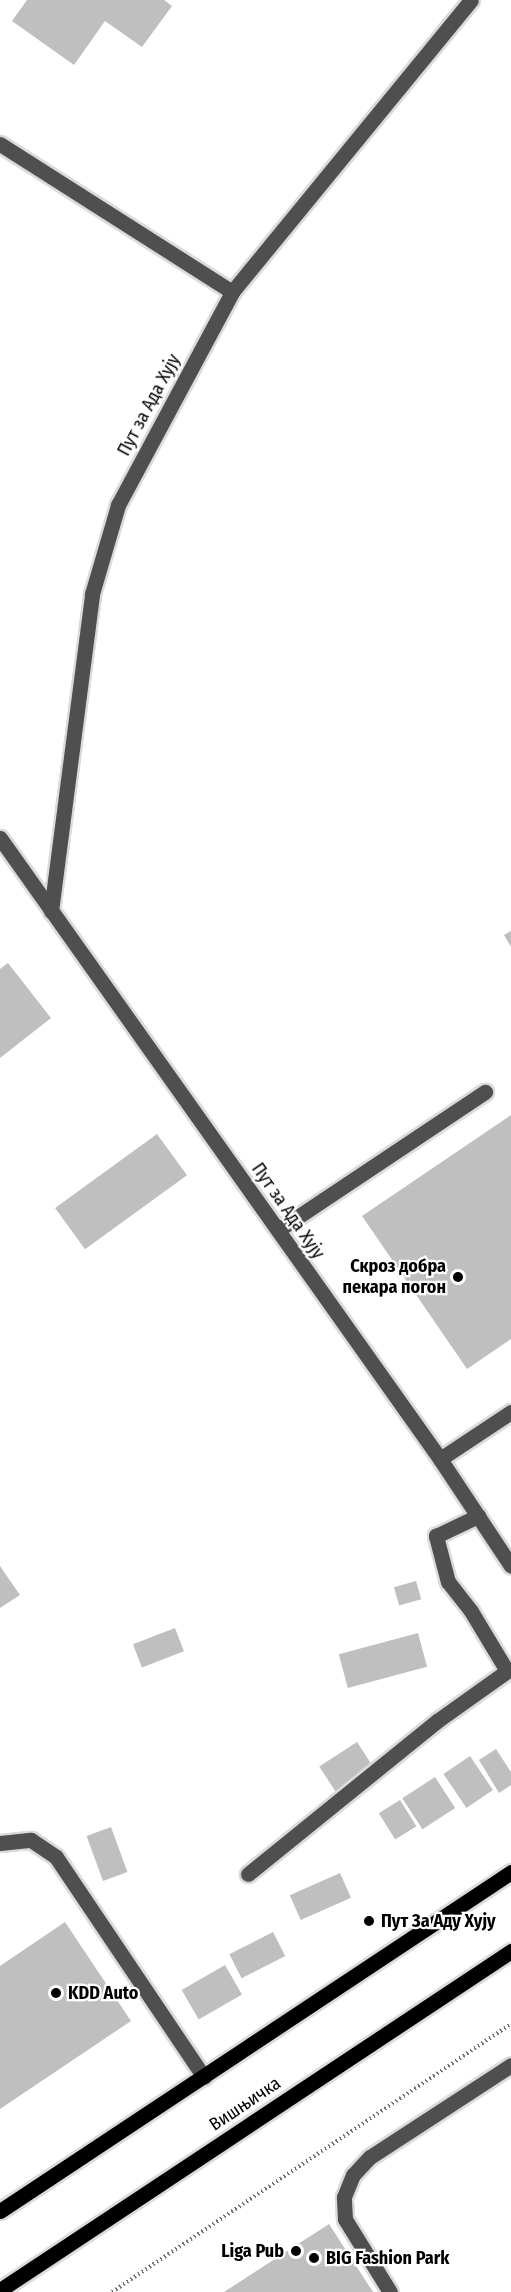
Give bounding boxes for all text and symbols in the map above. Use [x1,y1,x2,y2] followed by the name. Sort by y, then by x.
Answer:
[113,350,185,460] street label: Пут за Ада Хују
[247,1159,329,1263] street label: Пут за Ада Хују
[342,1256,446,1298] place label: Скроз добра пекара погон
[451,1270,465,1284] marker: Скроз добра пекара погон
[381,1910,496,1932] place label: Пут За Аду Хују
[362,1914,376,1928] marker: Пут За Аду Хују
[68,1982,138,2004] place label: KDD Auto
[49,1986,63,2000] marker: KDD Auto
[205,2072,285,2136] street label: Вишњичка
[221,2240,284,2262] place label: Liga Pub
[289,2244,303,2258] marker: Liga Pub
[326,2247,449,2269] place label: BIG Fashion Park
[307,2251,321,2265] marker: BIG Fashion Park

